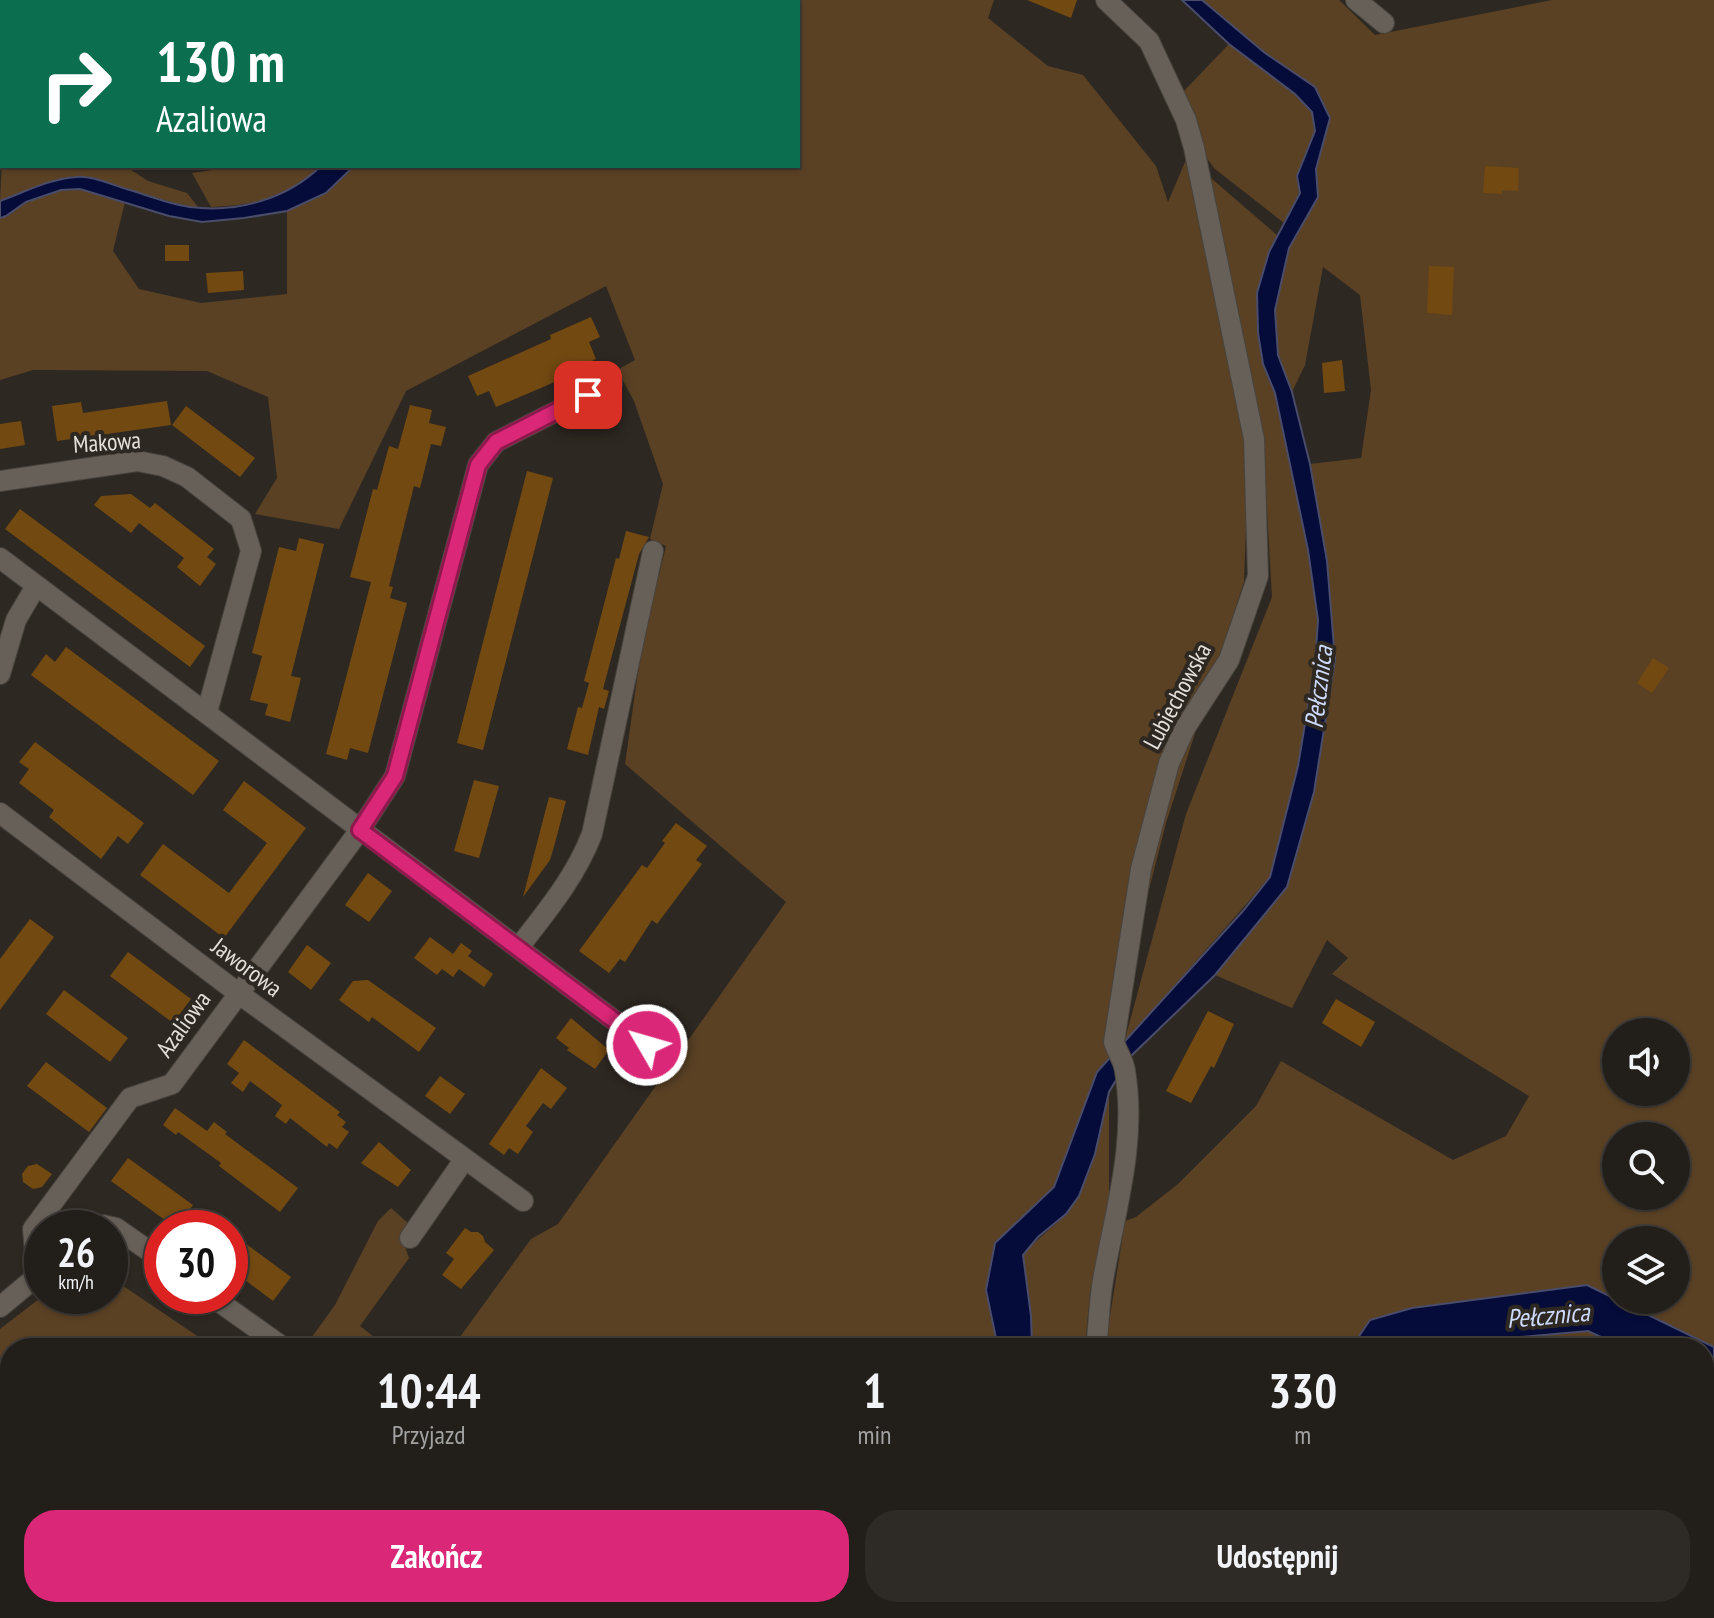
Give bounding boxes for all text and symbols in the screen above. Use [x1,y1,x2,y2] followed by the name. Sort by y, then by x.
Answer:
[156,25,285,97] text: 130 m
[24,32,128,136] icon: right
[156,95,267,142] text: Azaliowa
[554,361,622,429] pin
[566,373,610,417] icon: arrive
[72,424,142,460] street label: Makowa
[1136,638,1218,754] street label: Lubiechowska
[1297,642,1340,730] water label: Pełcznica
[205,930,288,1004] street label: Jaworowa
[149,985,217,1063] street label: Azaliowa
[605,1003,689,1087] position arrow
[1602,1018,1690,1314] map controls
[1602,1018,1690,1106] button: sound
[1602,1122,1690,1210] button: search
[144,1210,248,1314] speed limit sign: 30
[57,1226,95,1278] text: 26
[1602,1226,1690,1314] button: layers
[58,1269,94,1295] text: km/h
[1505,1295,1592,1335] water label: Pełcznica
[377,1359,481,1421] text: 10:44
[863,1359,886,1421] text: 1
[1268,1359,1337,1421] text: 330
[392,1418,466,1451] text: Przyjazd
[857,1418,891,1451] text: min
[1294,1418,1311,1451] text: m
[24,1510,849,1602] button: Zakończ
[865,1510,1690,1602] button: Udostępnij

